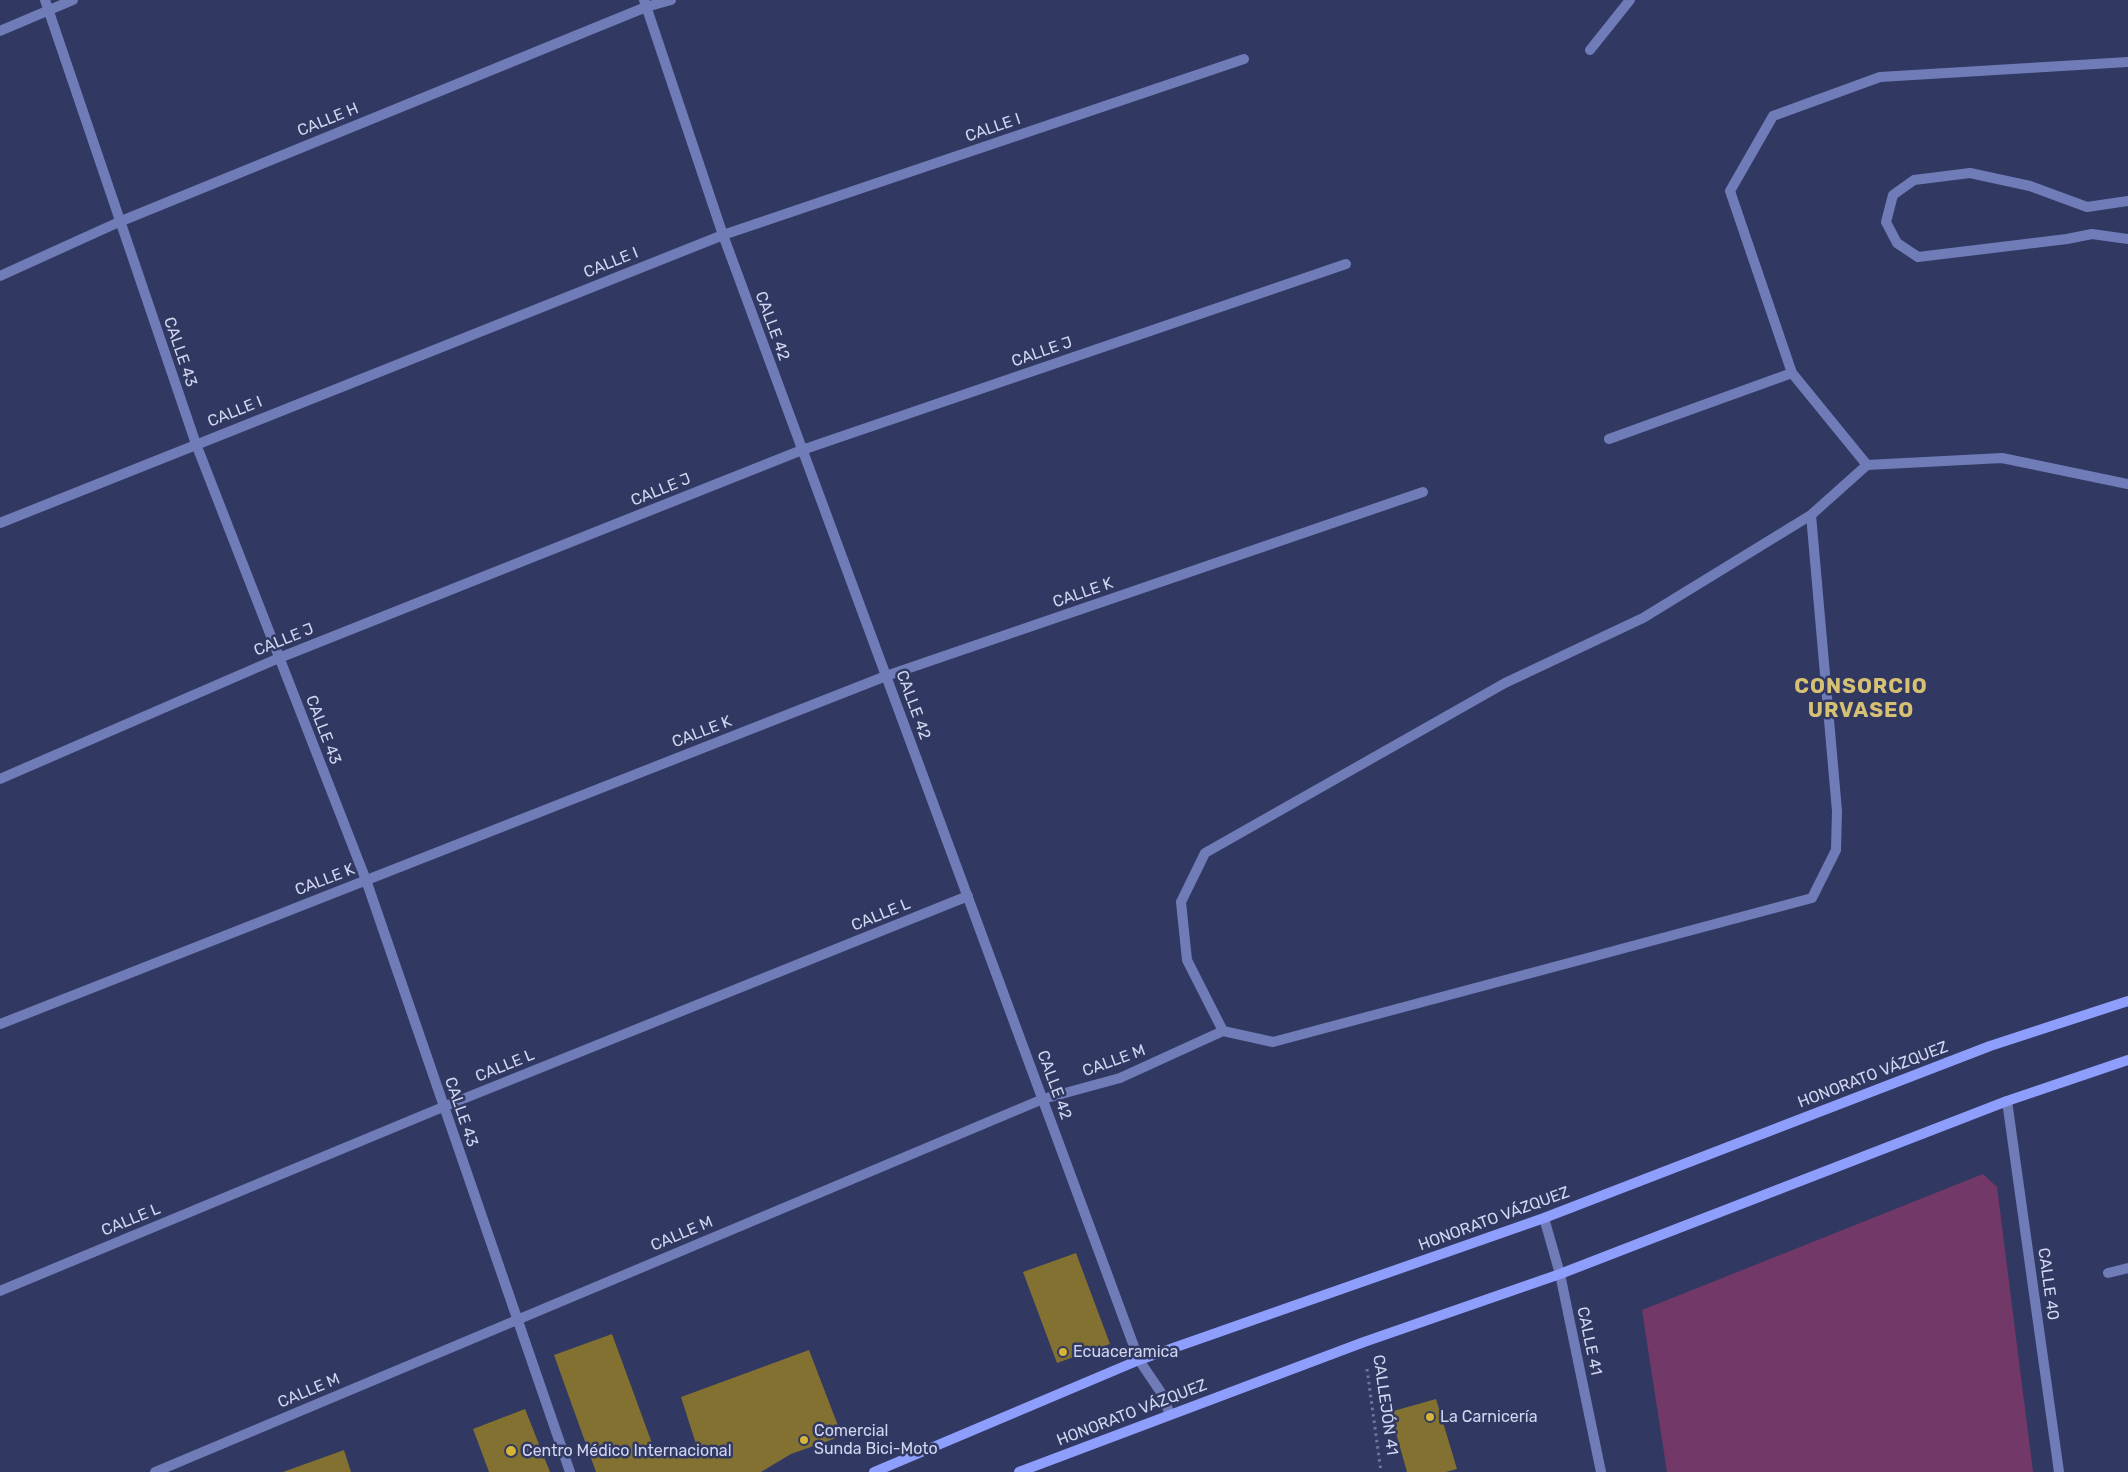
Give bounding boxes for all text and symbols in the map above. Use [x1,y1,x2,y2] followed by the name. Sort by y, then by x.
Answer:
[295,99,361,141] street label: CALLE H
[963,110,1023,146] street label: CALLE I
[581,243,641,283] street label: CALLE I
[751,289,793,363] street label: CALLE 42
[159,315,201,389] street label: CALLE 43
[1009,333,1075,371] street label: CALLE J
[205,392,265,432] street label: CALLE I
[628,469,694,511] street label: CALLE J
[1050,574,1116,612] street label: CALLE K
[251,619,317,661] street label: CALLE J
[892,668,934,742] street label: CALLE 42
[1793,674,1929,724] district label: CONSORCIO URVASEO
[301,693,345,767] street label: CALLE 43
[669,712,735,752] street label: CALLE K
[292,860,358,900] street label: CALLE K
[849,895,913,935] street label: CALLE L
[1795,1038,1951,1112] street label: HONORATO VÁZQUEZ
[1080,1041,1148,1081] street label: CALLE M
[473,1046,537,1086] street label: CALLE L
[1033,1048,1075,1122] street label: CALLE 42
[440,1075,482,1149] street label: CALLE 43
[1416,1183,1572,1255] street label: HONORATO VÁZQUEZ
[99,1200,163,1240] street label: CALLE L
[648,1212,716,1256] street label: CALLE M
[2033,1247,2063,1321] street label: CALLE 40
[1572,1305,1606,1377] street label: CALLE 41
[1073,1342,1178,1362] place label: Ecuaceramica
[1057,1346,1069,1358] marker: Ecuaceramica
[1368,1353,1402,1457] street label: CALLEJÓN 41
[275,1369,343,1413] street label: CALLE M
[1054,1376,1210,1450] street label: HONORATO VÁZQUEZ
[1440,1407,1537,1427] place label: La Carnicería
[1424,1411,1436,1423] marker: La Carnicería
[814,1421,938,1459] place label: Comercial Sunda Bici-Moto
[798,1434,810,1446] marker: Comercial Sunda Bici-Moto
[522,1441,732,1461] place label: Centro Médico Internacional
[504,1444,518,1458] marker: Centro Médico Internacional

